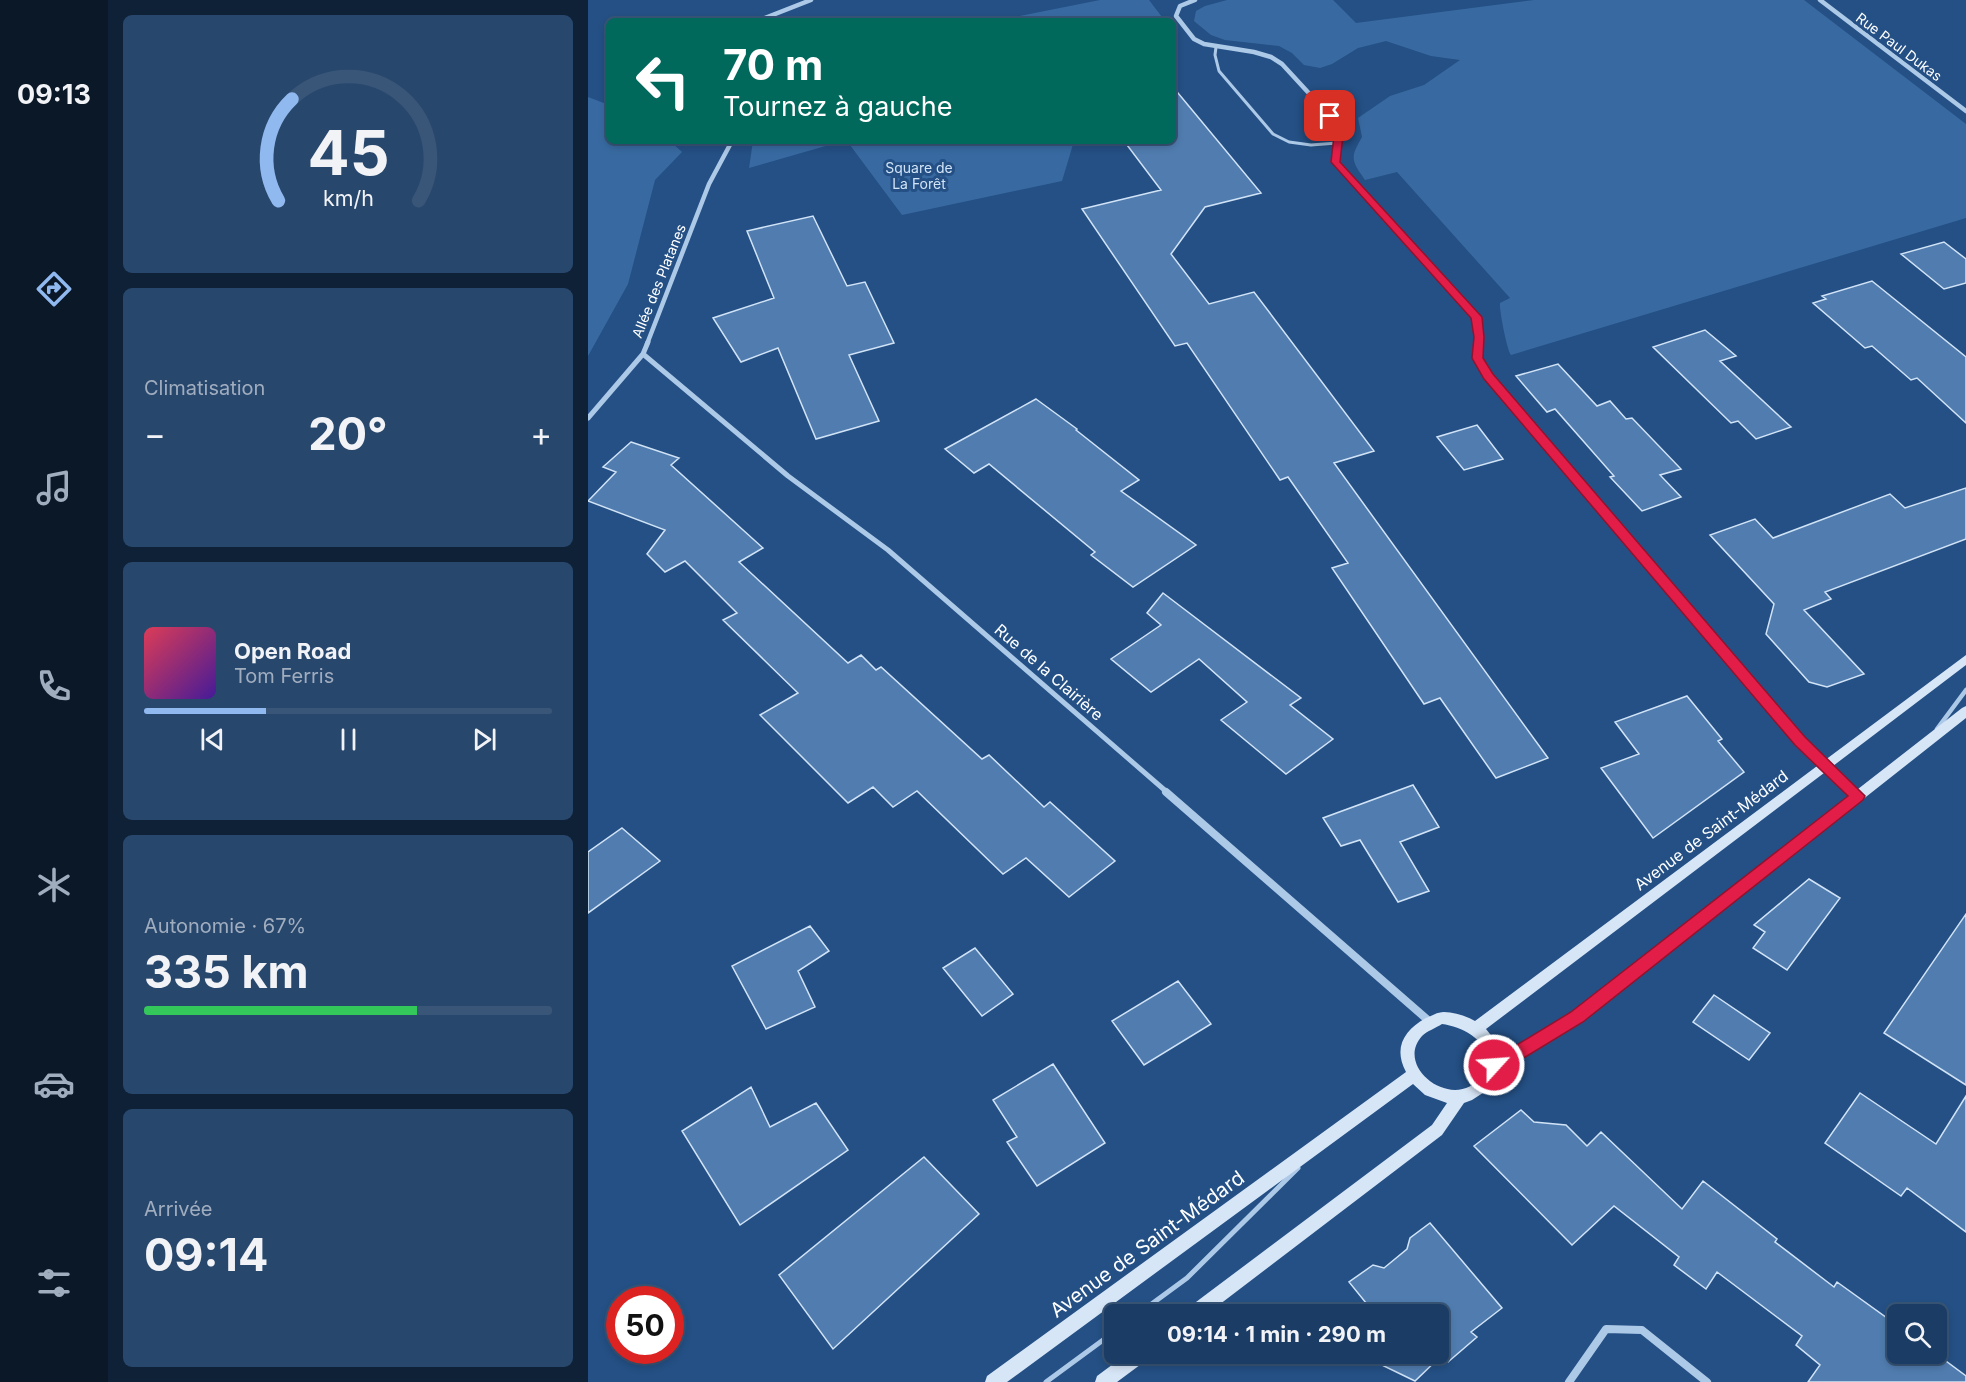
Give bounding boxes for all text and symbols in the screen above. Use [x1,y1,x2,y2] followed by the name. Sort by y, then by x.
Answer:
[1853,9,1946,84] street label: Rue Paul Dukas
[723,39,823,90] text: 70 m
[624,42,702,120] icon: left
[17,78,91,111] text: 09:13
[723,90,952,123] text: Tournez à gauche
[1304,90,1355,141] pin
[1313,99,1346,132] icon: arrive
[307,115,389,190] text: 45
[885,159,953,192] park label: Square de La Forêt
[323,186,373,212] text: km/h
[628,221,689,340] street label: Allée des Platanes
[33,268,75,310] icon: directions
[144,376,265,400] text: Climatisation
[308,406,388,461] text: 20°
[144,414,166,454] text: −
[530,414,552,454] text: +
[33,467,75,509] icon: music
[991,619,1107,725] street label: Rue de la Clairière
[234,638,351,664] text: Open Road
[234,664,334,688] text: Tom Ferris
[33,665,75,707] icon: phone
[196,723,229,756] icon: previous
[332,723,365,756] icon: pause
[468,723,501,756] icon: next
[1630,766,1792,894] street label: Avenue de Saint-Médard
[33,864,75,906] icon: climate
[144,914,306,938] text: Autonomie · 67%
[144,944,309,999] text: 335 km
[1462,1033,1526,1097] position arrow
[33,1063,75,1105] icon: car
[1045,1165,1249,1323] street label: Avenue de Saint-Médard
[144,1197,213,1221] text: Arrivée
[144,1227,268,1282] text: 09:14
[33,1262,75,1304] icon: filters
[606,1286,684,1364] speed limit sign: 50
[1887,1304,1947,1364] map controls
[1887,1304,1947,1364] button: search
[1167,1321,1386,1347] text: 09:14 · 1 min · 290 m

